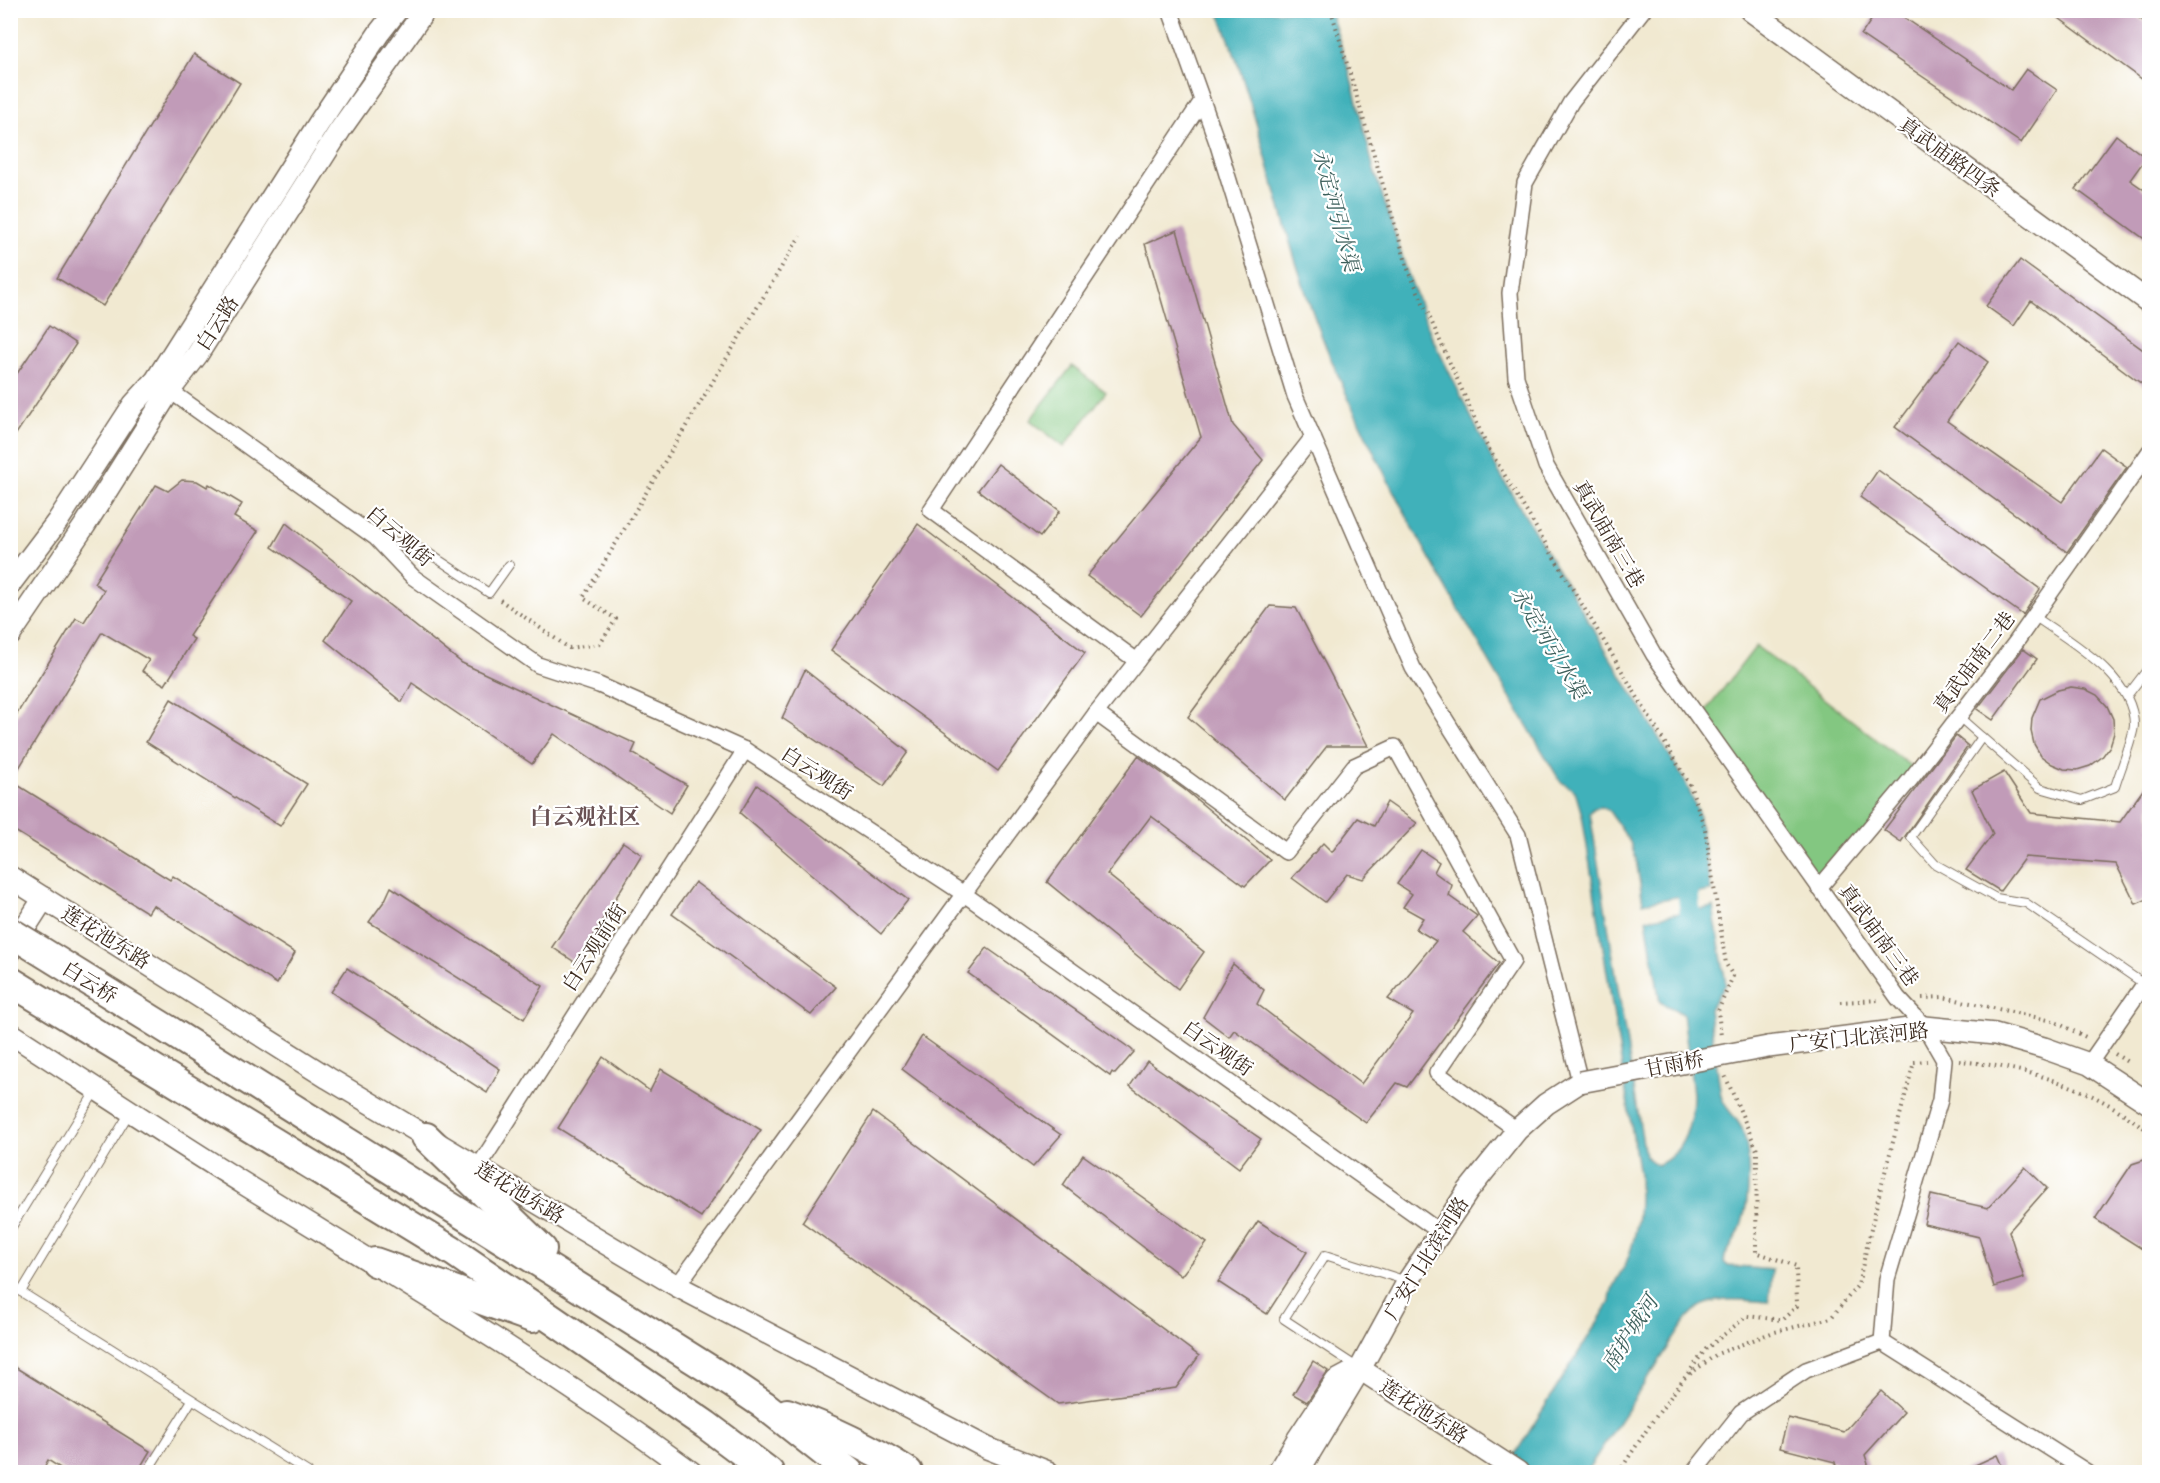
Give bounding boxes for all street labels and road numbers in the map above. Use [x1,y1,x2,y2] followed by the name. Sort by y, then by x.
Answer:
[1893,110,2007,204] street label: 真武庙路四条
[188,290,245,356] street label: 白云路
[1567,475,1652,593] street label: 真武庙南三巷
[361,498,440,573] street label: 白云观街
[1926,605,2021,718] street label: 真武庙南二巷
[776,739,859,807] street label: 白云观街
[1832,878,1926,992] street label: 真武庙南三巷
[554,897,633,997] street label: 白云观前街
[56,898,156,975] street label: 莲花池东路
[57,953,123,1010] street label: 白云桥
[1177,1013,1259,1082] street label: 白云观街
[1788,1015,1930,1058] street label: 广安门北滨河路
[1642,1044,1706,1083] street label: 甘雨桥
[470,1153,571,1230] street label: 莲花池东路
[1376,1191,1475,1325] street label: 广安门北滨河路
[1374,1371,1474,1450] street label: 莲花池东路

